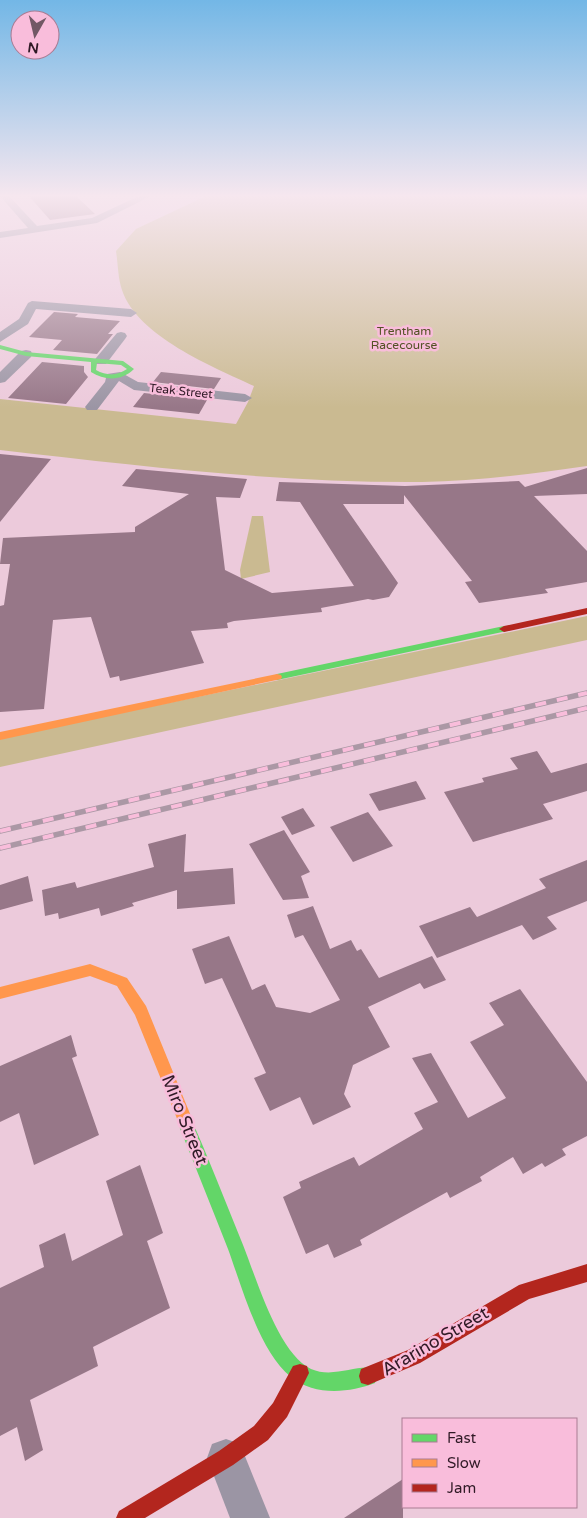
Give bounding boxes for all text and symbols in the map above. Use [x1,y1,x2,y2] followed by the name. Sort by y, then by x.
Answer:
[10,10,60,60] north arrow
[27,38,40,57] text: N
[371,324,437,352] park label: Trentham Racecourse
[148,381,214,401] street label: Teak Street
[157,1072,213,1168] street label: Miro Street
[378,1301,492,1380] street label: Ararino Street
[402,1418,577,1508] legend
[447,1429,477,1447] text: Fast
[447,1454,481,1472] text: Slow
[447,1479,476,1497] text: Jam

